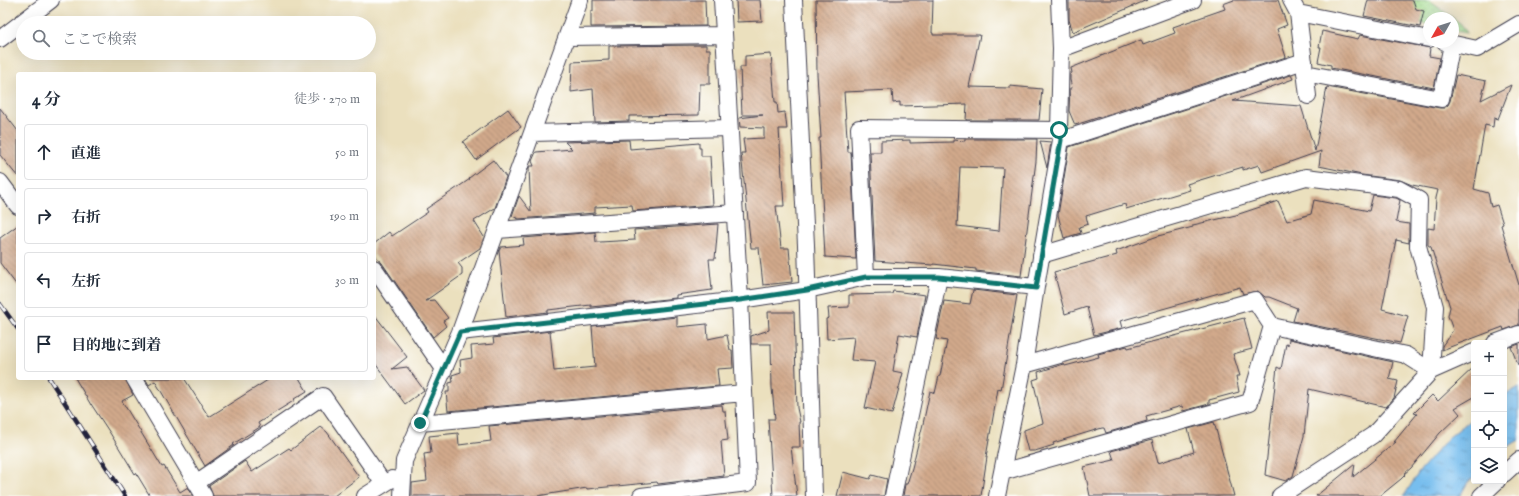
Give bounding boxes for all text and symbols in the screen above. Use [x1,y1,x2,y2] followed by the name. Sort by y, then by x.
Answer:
[1423,12,1459,48] north arrow
[16,16,376,60] search box
[30,27,52,49] icon: search
[62,30,137,49] text: ここで検索
[32,90,61,111] text: 4 分
[294,91,360,108] text: 徒歩 · 270 m
[1050,121,1068,139] route start
[33,141,55,163] icon: ahead
[71,144,101,163] text: 直進
[335,144,359,161] text: 50 m
[33,205,55,227] icon: right
[71,208,101,227] text: 右折
[329,208,359,225] text: 190 m
[33,269,55,291] icon: left
[71,272,101,291] text: 左折
[335,272,359,289] text: 30 m
[33,333,55,355] icon: arrive
[71,336,161,355] text: 目的地に到着
[1471,340,1507,484] map controls
[1471,340,1507,376] button: +
[1471,376,1507,412] button: −
[1471,412,1507,448] button: locate
[411,414,429,432] route end
[1471,448,1507,484] button: layers

